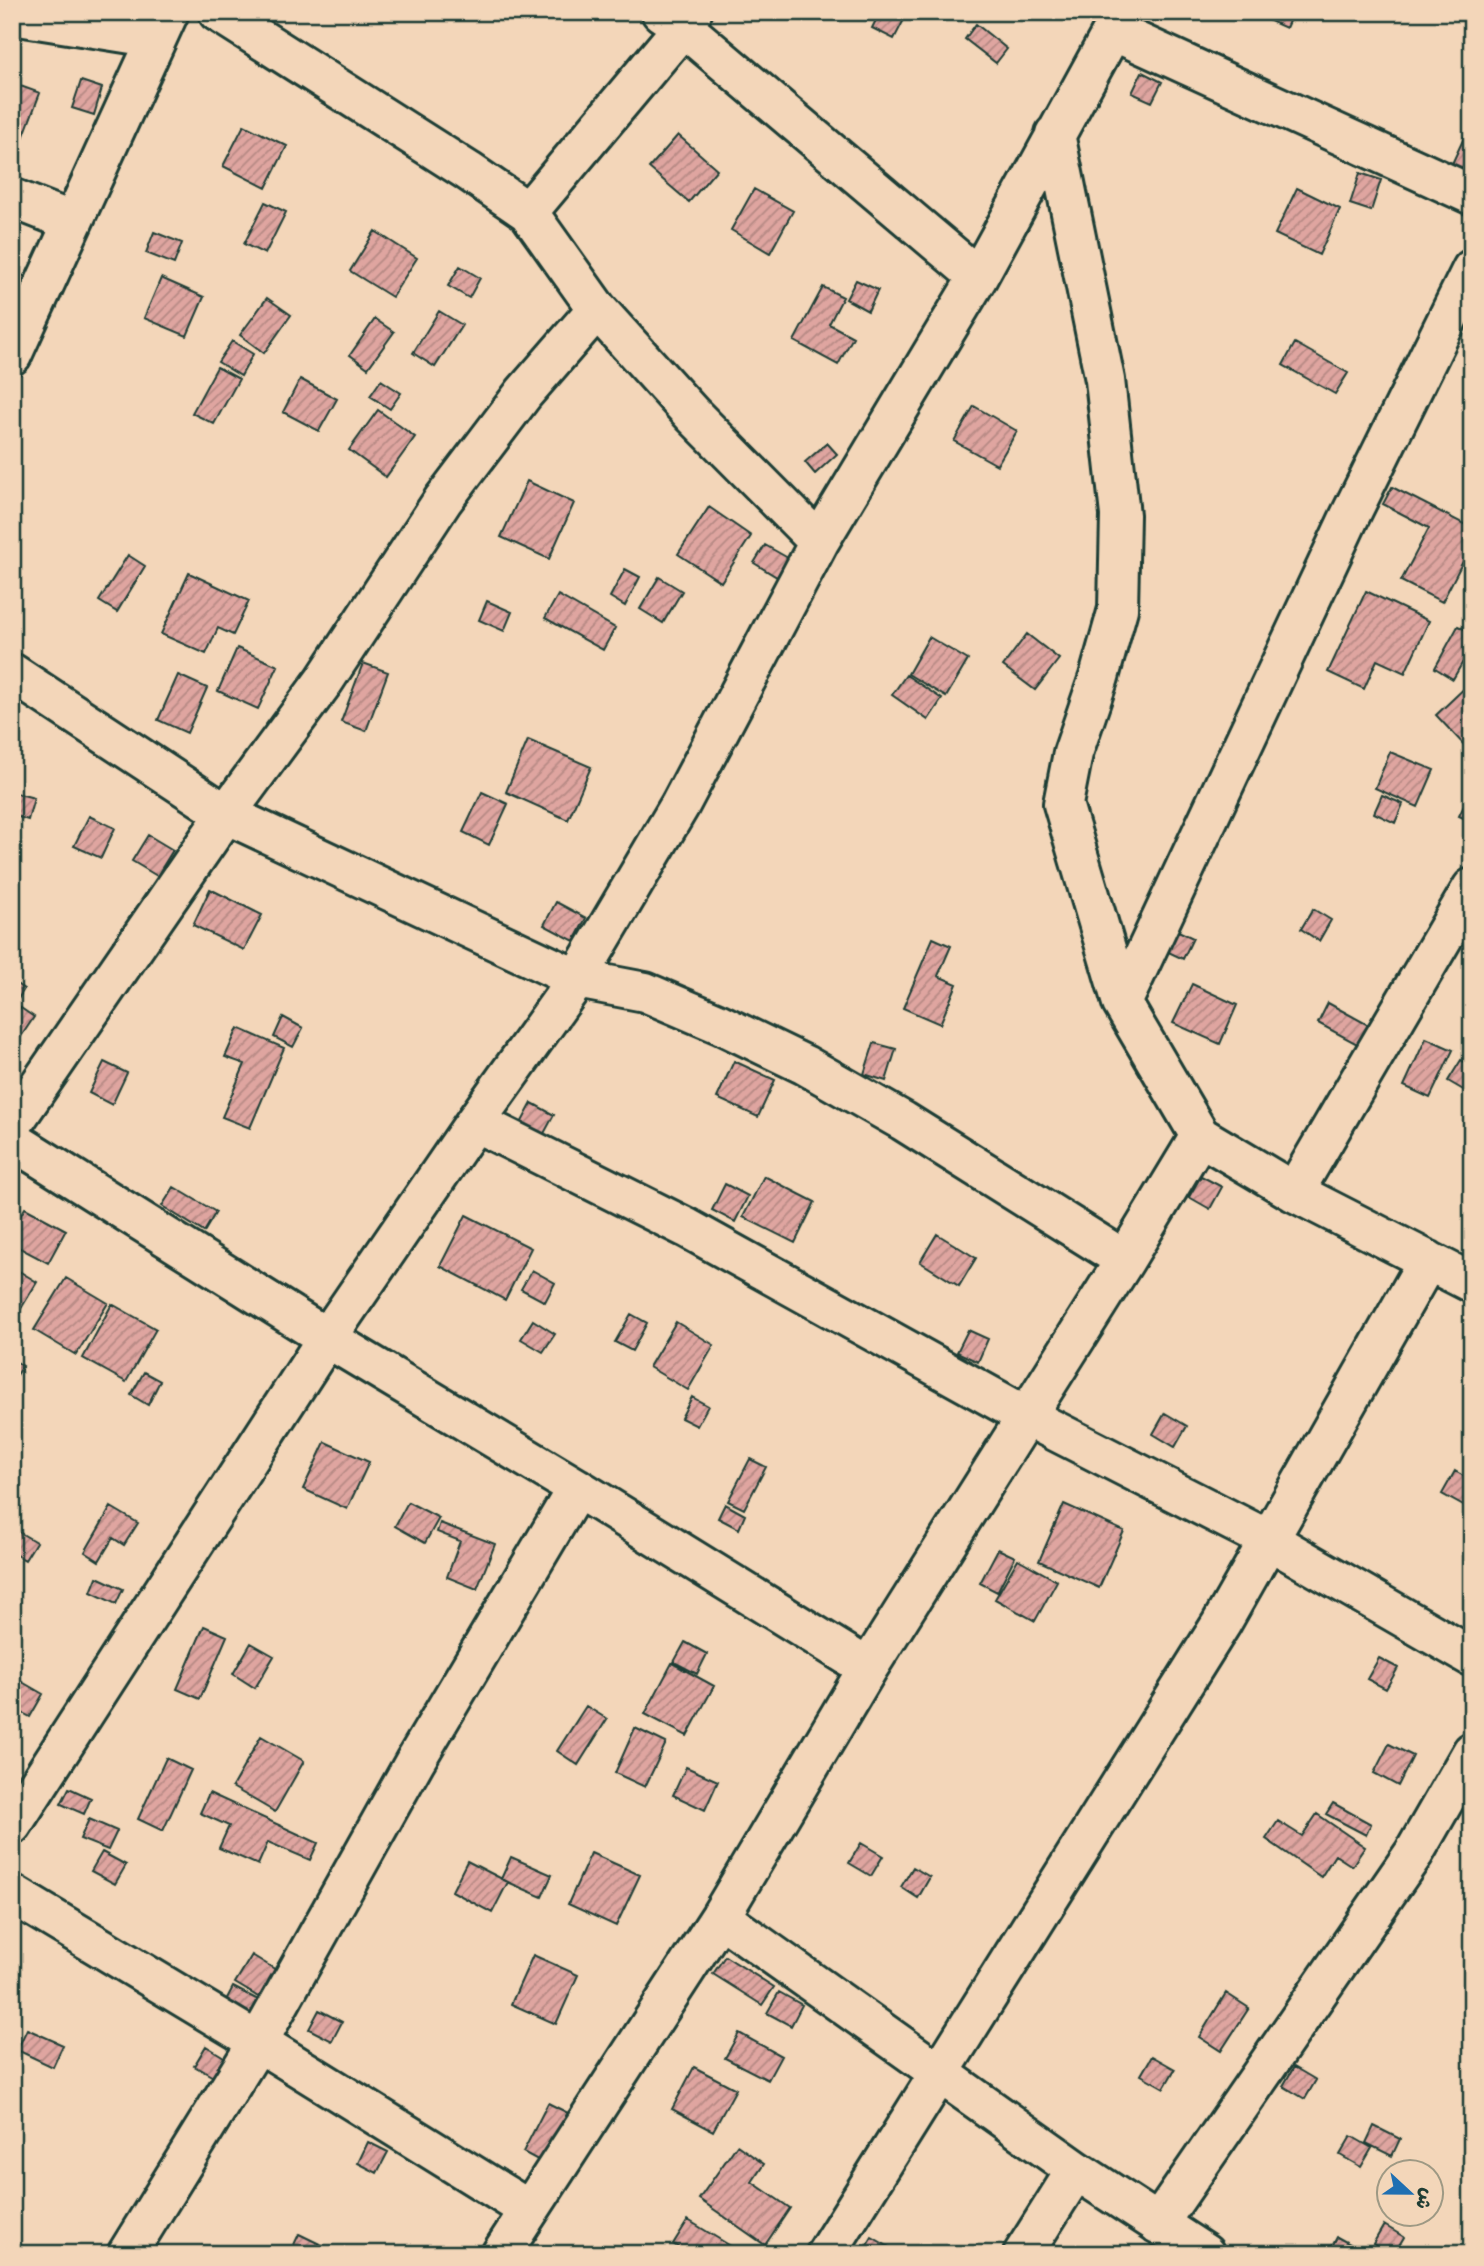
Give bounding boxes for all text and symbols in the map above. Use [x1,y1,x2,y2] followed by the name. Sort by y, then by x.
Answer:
[1376,2158,1446,2228] north arrow
[1410,2185,1439,2213] text: ش

